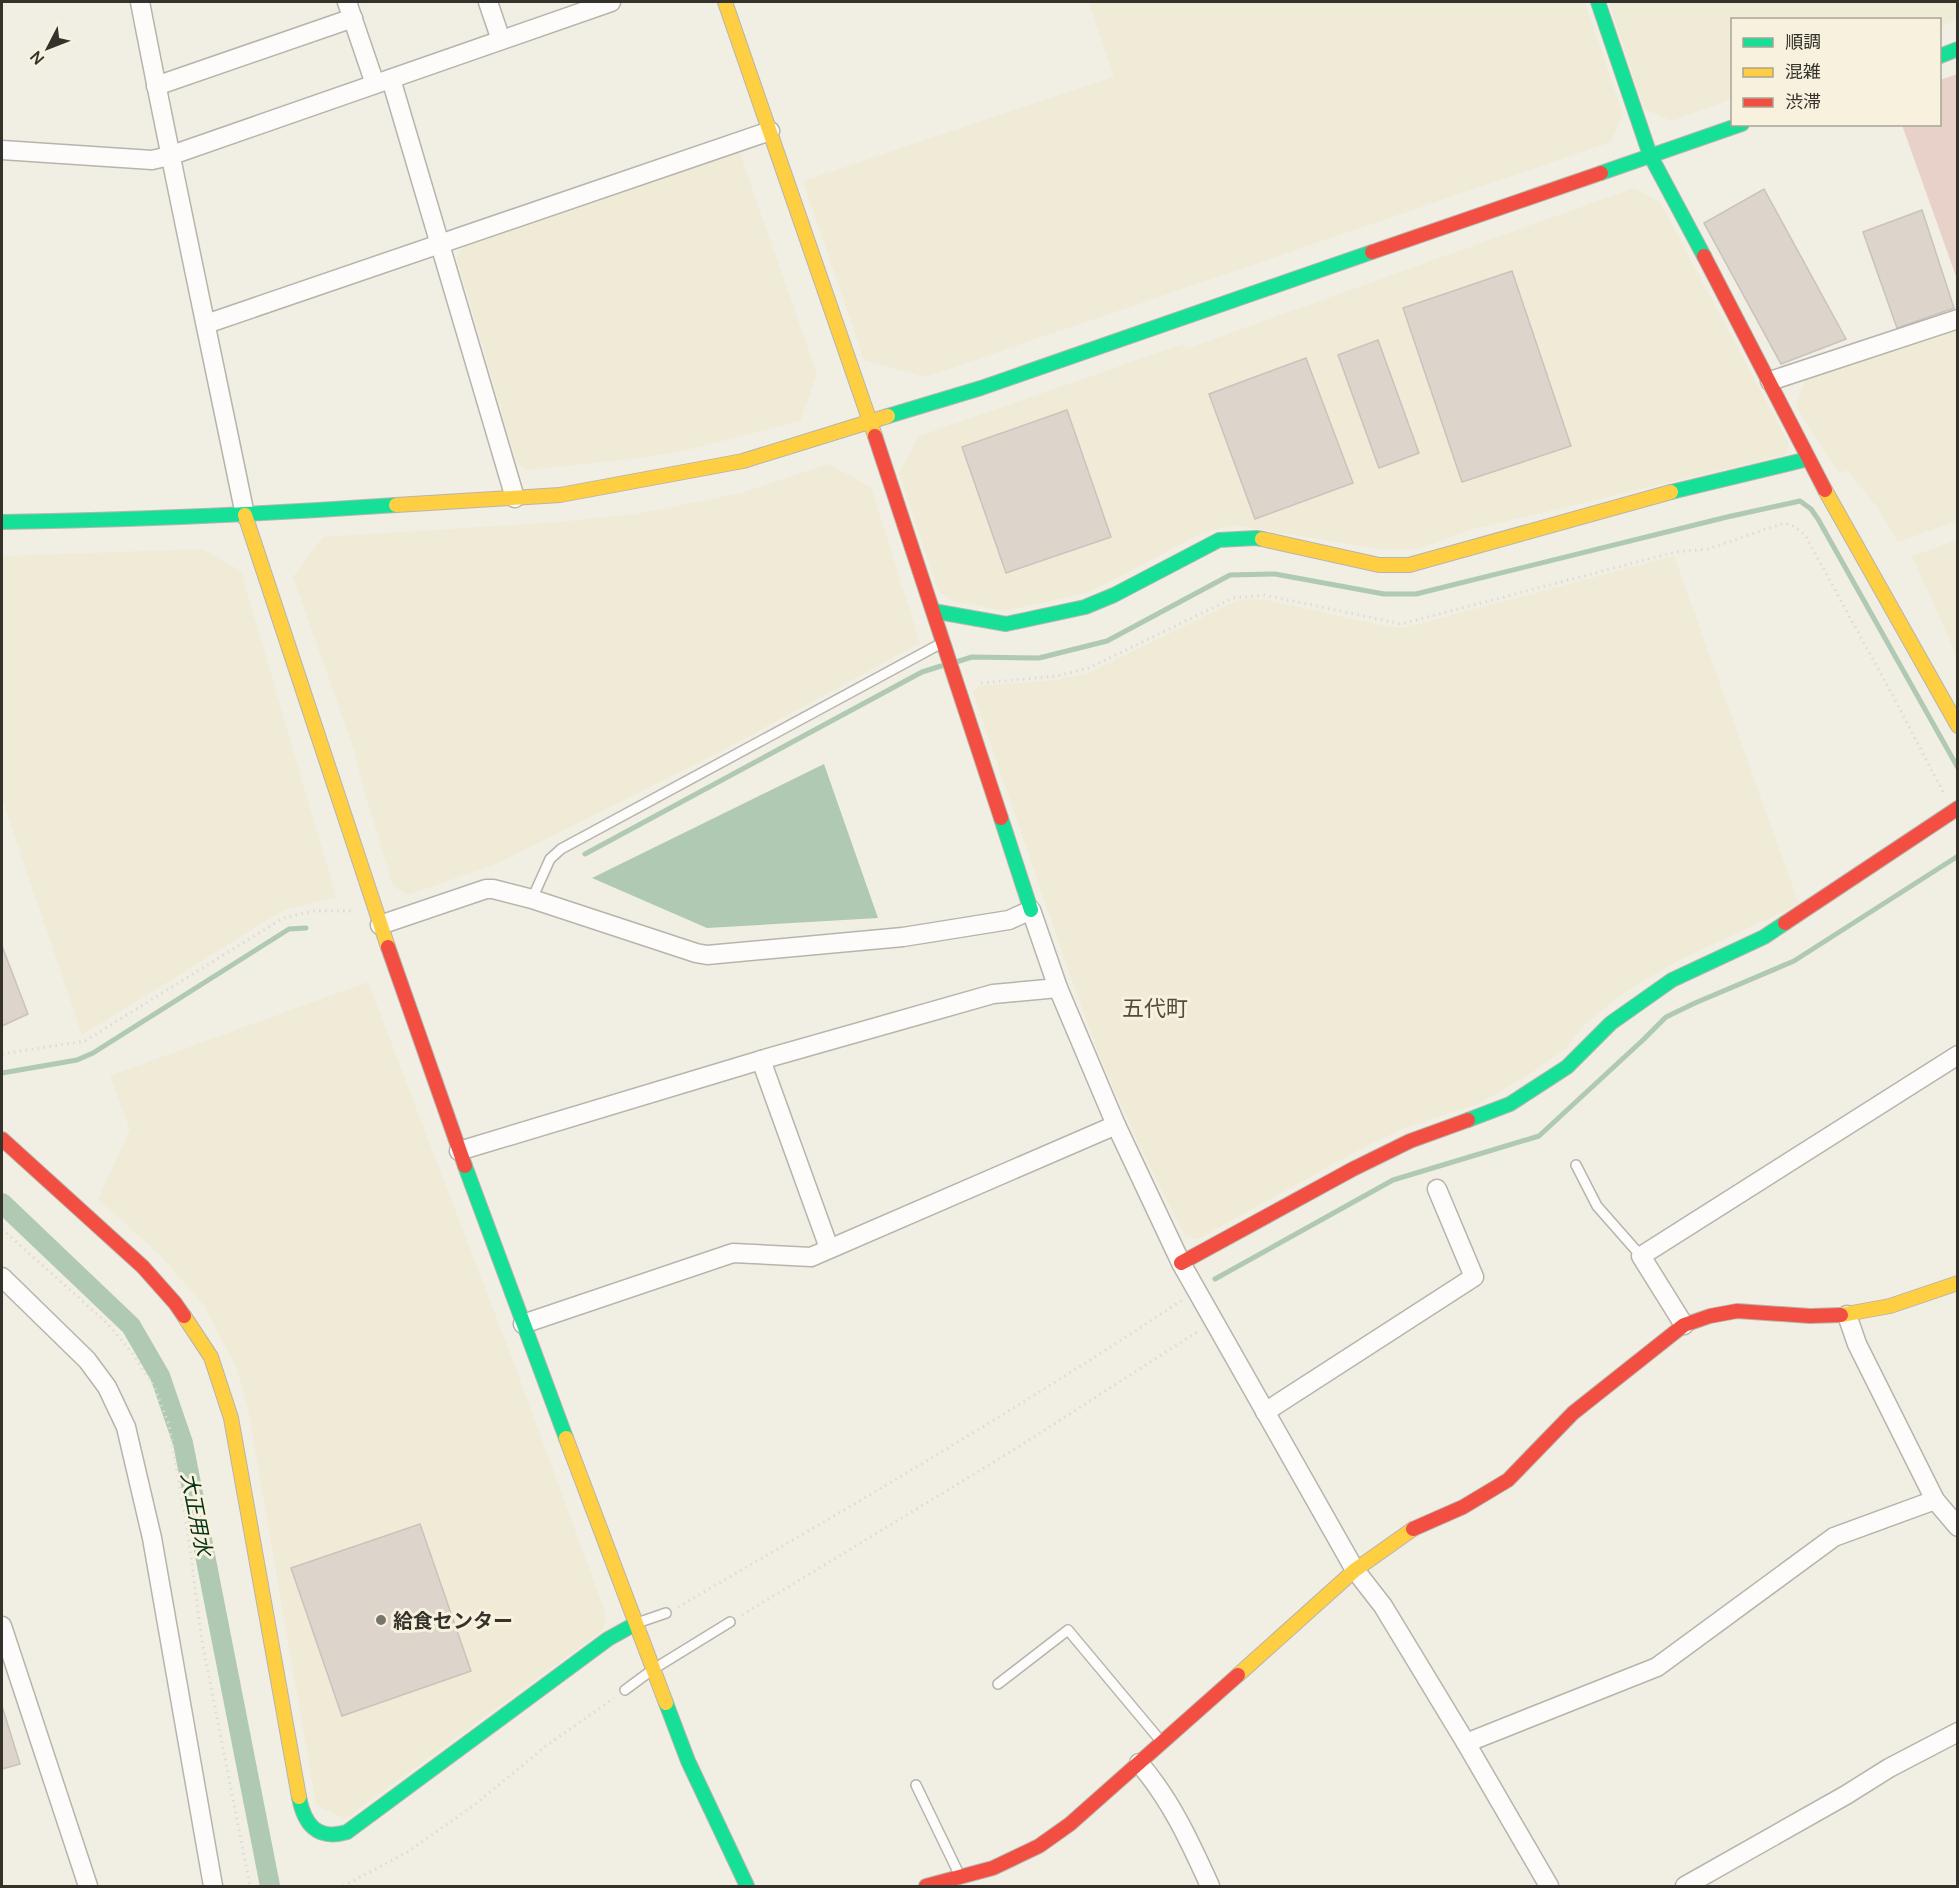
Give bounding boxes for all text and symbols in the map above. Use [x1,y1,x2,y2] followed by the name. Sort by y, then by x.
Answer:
[18,18,78,78] north arrow
[1731,18,1941,126] legend
[1785,29,1821,53] text: 順調
[25,46,49,70] text: N
[1785,59,1821,83] text: 混雑
[1785,89,1821,113] text: 渋滞
[1122,993,1188,1023] district label: 五代町
[175,1470,219,1560] water label: 大正用水
[393,1607,513,1634] place label: 給食センター
[374,1613,388,1627] marker: 給食センター

